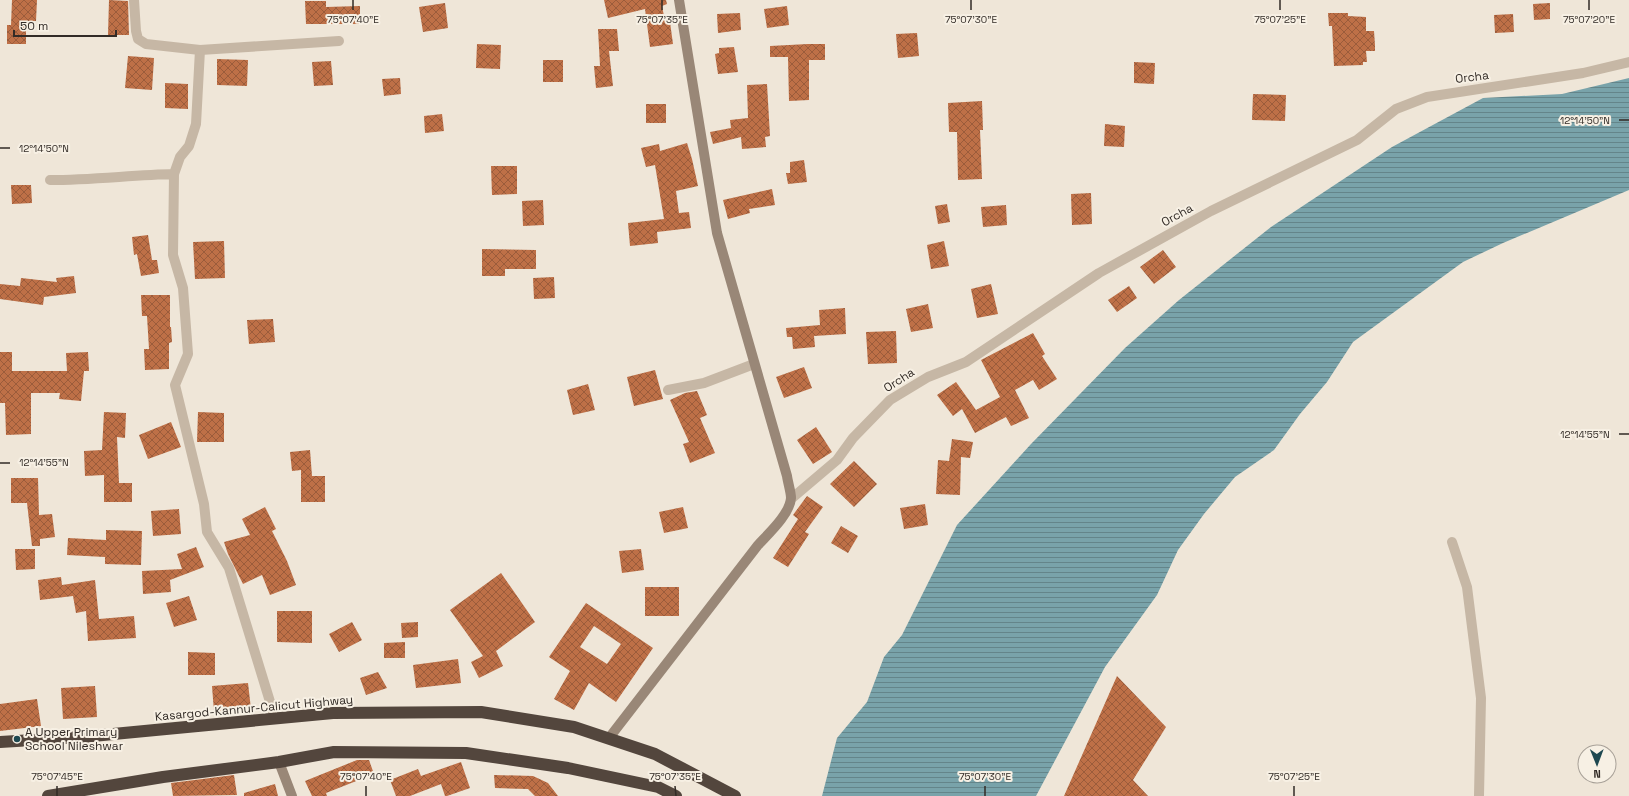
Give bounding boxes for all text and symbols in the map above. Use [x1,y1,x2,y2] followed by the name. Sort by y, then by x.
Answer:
[14,12,116,38] scale bar
[327,13,379,26] text: 75°07'40"E
[636,13,688,26] text: 75°07'35"E
[945,13,997,26] text: 75°07'30"E
[1254,13,1306,26] text: 75°07'25"E
[1563,13,1615,26] text: 75°07'20"E
[20,18,48,34] text: 50 m
[1454,67,1490,87] street label: Orcha
[1560,114,1610,127] text: 12°14'50"N
[19,142,69,155] text: 12°14'50"N
[1158,200,1196,230] street label: Orcha
[880,364,918,396] street label: Orcha
[1560,428,1610,441] text: 12°14'55"N
[19,456,69,469] text: 12°14'55"N
[154,691,354,725] street label: Kasargod-Kannur-Calicut Highway
[25,724,124,754] place label: A Upper Primary School Nileshwar
[12,734,22,744] marker: A Upper Primary School Nileshwar
[1577,744,1617,784] north arrow
[1593,767,1601,781] text: N
[31,770,83,783] text: 75°07'45"E
[340,770,392,783] text: 75°07'40"E
[649,770,701,783] text: 75°07'35"E
[959,770,1011,783] text: 75°07'30"E
[1268,770,1320,783] text: 75°07'25"E

